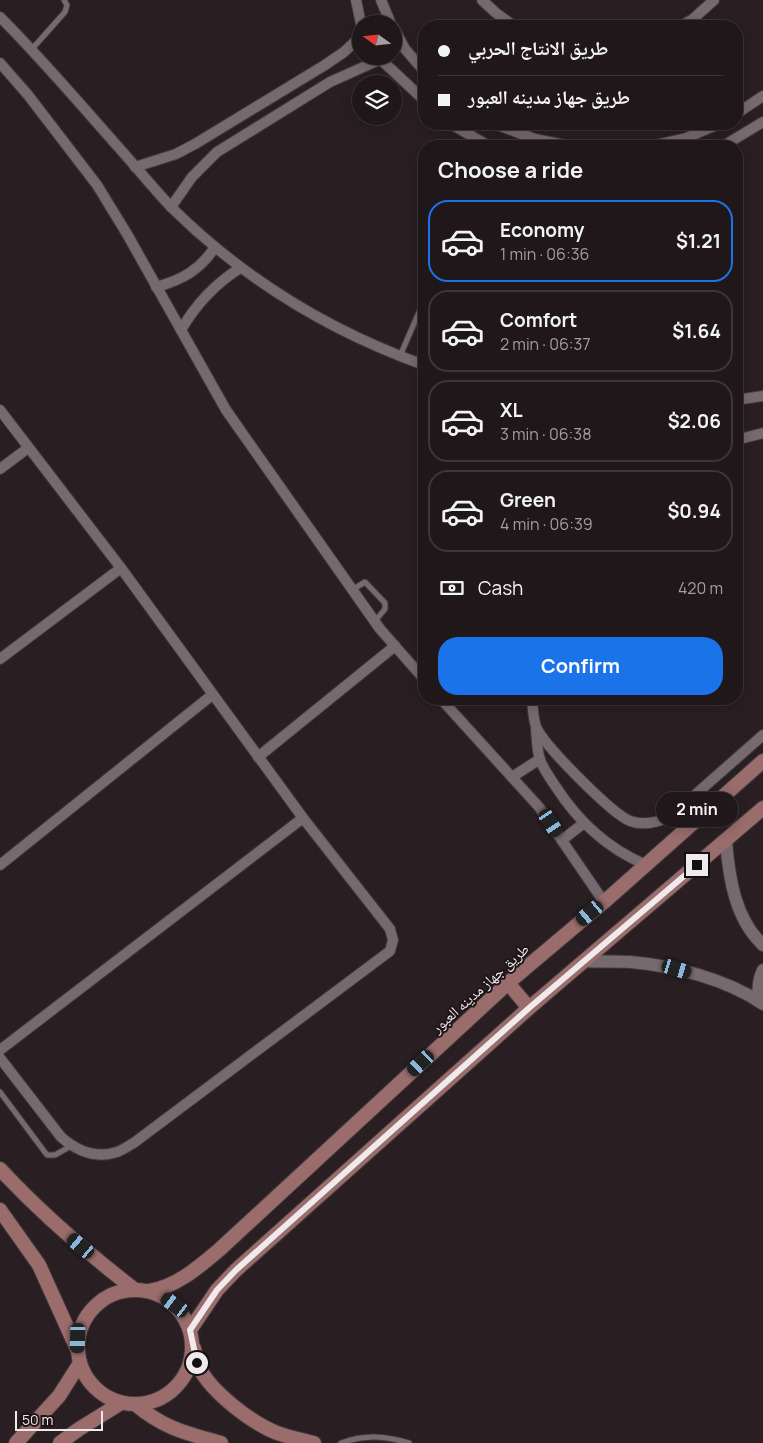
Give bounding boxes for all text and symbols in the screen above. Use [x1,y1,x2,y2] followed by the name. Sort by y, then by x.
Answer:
[352,15,402,65] north arrow
[352,15,402,125] map controls
[468,35,608,61] text: طريق الانتاج الحربي
[352,75,402,125] button: layers
[468,84,630,110] text: طريق جهاز مدينه العبور
[438,155,583,185] text: Choose a ride
[500,217,584,243] text: Economy
[440,219,485,264] icon: car
[676,228,721,254] text: $1.21
[500,243,590,265] text: 1 min · 06:36
[500,307,577,333] text: Comfort
[440,309,485,354] icon: car
[672,318,721,344] text: $1.64
[500,333,591,355] text: 2 min · 06:37
[500,397,523,423] text: XL
[440,399,485,444] icon: car
[668,408,721,434] text: $2.06
[500,423,592,445] text: 3 min · 06:38
[500,487,556,513] text: Green
[440,489,485,534] icon: car
[667,498,721,524] text: $0.94
[500,513,593,535] text: 4 min · 06:39
[438,574,466,602] icon: cash
[478,575,523,601] text: Cash
[678,577,723,599] text: 420 m
[438,637,723,695] button: Confirm
[656,792,738,828] callout: 2 min
[676,798,718,820] text: 2 min
[536,806,565,840] car
[686,854,708,876] route end
[573,898,606,928] car
[426,938,534,1038] street label: طريق جهاز مدينه العبور
[660,957,693,981] car
[404,1047,437,1079] car
[64,1231,97,1261] car
[158,1290,191,1320] car
[69,1323,86,1353] car
[186,1352,208,1374] route start
[15,1408,102,1431] scale bar
[22,1410,53,1429] text: 50 m

